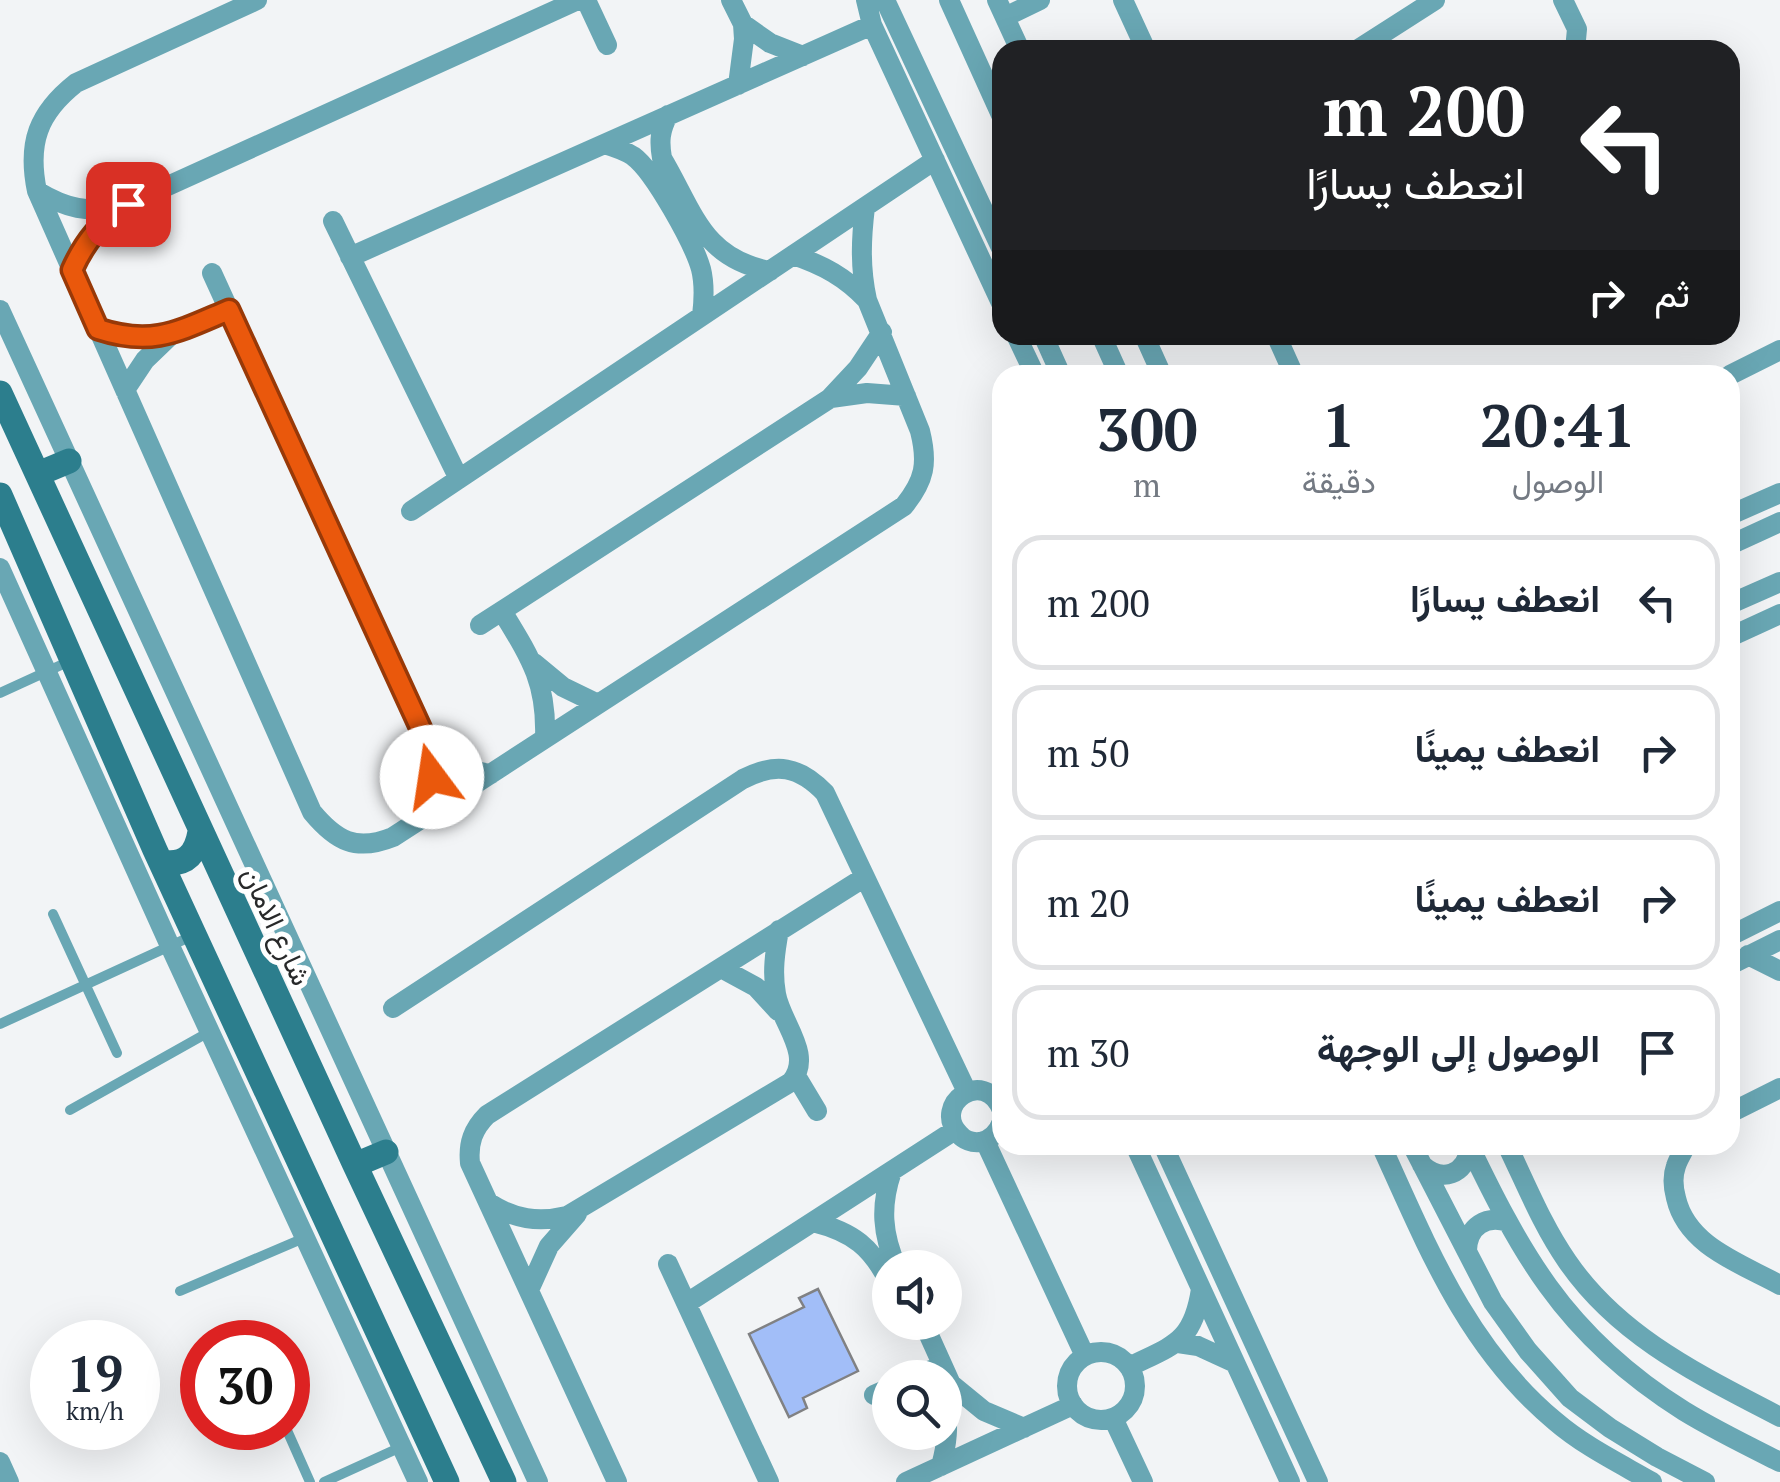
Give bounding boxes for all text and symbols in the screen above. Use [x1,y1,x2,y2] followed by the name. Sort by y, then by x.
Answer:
[1323,63,1525,156] text: 200 m
[1560,80,1690,210] icon: left
[1306,152,1525,212] text: انعطف يسارًا
[86,162,171,247] pin
[101,177,156,232] icon: arrive
[1654,268,1690,318] text: ثم
[1579,270,1634,325] icon: right
[1322,385,1356,464] text: 1
[1480,385,1636,464] text: 20:41
[1096,389,1198,468] text: 300
[1302,460,1376,502] text: دقيقة
[1512,460,1604,502] text: الوصول
[1133,464,1161,506] text: m
[1410,573,1600,623] text: انعطف يسارًا
[1630,575,1685,630] icon: left
[1047,578,1150,628] text: 200 m
[1415,723,1600,773] text: انعطف يمينًا
[380,725,484,829] position arrow
[1630,725,1685,780] icon: right
[1047,728,1130,778] text: 50 m
[233,861,321,992] street label: شارع الامان
[1415,873,1600,923] text: انعطف يمينًا
[1630,875,1685,930] icon: right
[1047,878,1130,928] text: 20 m
[1317,1023,1600,1073] text: الوصول إلى الوجهة
[1630,1025,1685,1080] icon: arrive
[1047,1028,1130,1078] text: 30 m
[872,1250,962,1450] map controls
[872,1250,962,1340] button: sound
[180,1320,310,1450] speed limit sign: 30
[67,1340,123,1406] text: 19
[872,1360,962,1450] button: search
[66,1394,124,1427] text: km/h

